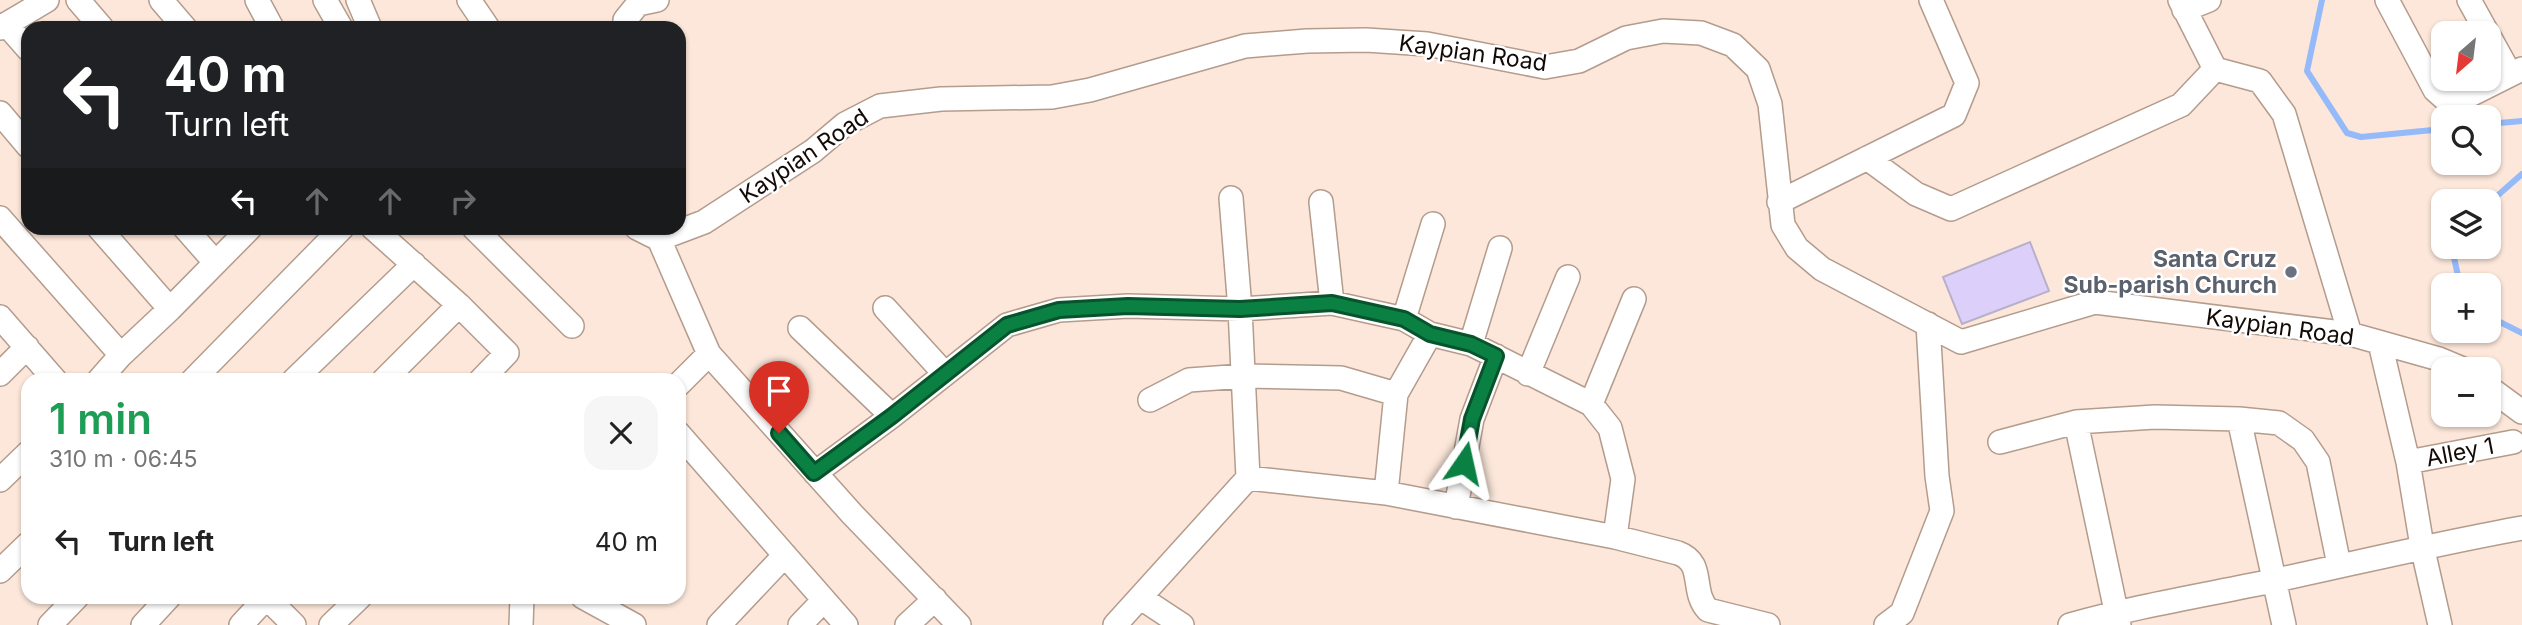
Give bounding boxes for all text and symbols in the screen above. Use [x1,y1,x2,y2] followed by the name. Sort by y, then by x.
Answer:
[2431,21,2501,91] north arrow
[2431,21,2501,427] map controls
[1397,29,1549,77] street label: Kaypian Road
[164,45,287,104] text: 40 m
[49,49,140,140] icon: left
[734,103,874,209] street label: Kaypian Road
[164,105,289,144] text: Turn left
[2431,105,2501,175] button: search
[225,182,263,220] icon: left
[298,182,336,220] icon: ahead
[371,182,409,220] icon: ahead
[444,182,482,220] icon: right
[2431,189,2501,259] button: layers
[2064,245,2277,299] place label: Santa Cruz Sub-parish Church
[2283,264,2299,280] marker: Santa Cruz Sub-parish Church
[2431,273,2501,343] button: +
[2204,303,2356,351] street label: Kaypian Road
[2431,357,2501,427] button: −
[749,361,809,433] pin
[760,372,798,410] icon: arrive
[49,393,152,444] text: 1 min
[584,396,658,470] button: close
[1427,426,1501,500] position arrow
[2424,432,2496,472] street label: Alley 1
[49,445,198,473] text: 310 m · 06:45
[49,522,87,560] icon: left
[108,526,214,557] text: Turn left
[595,526,658,557] text: 40 m

